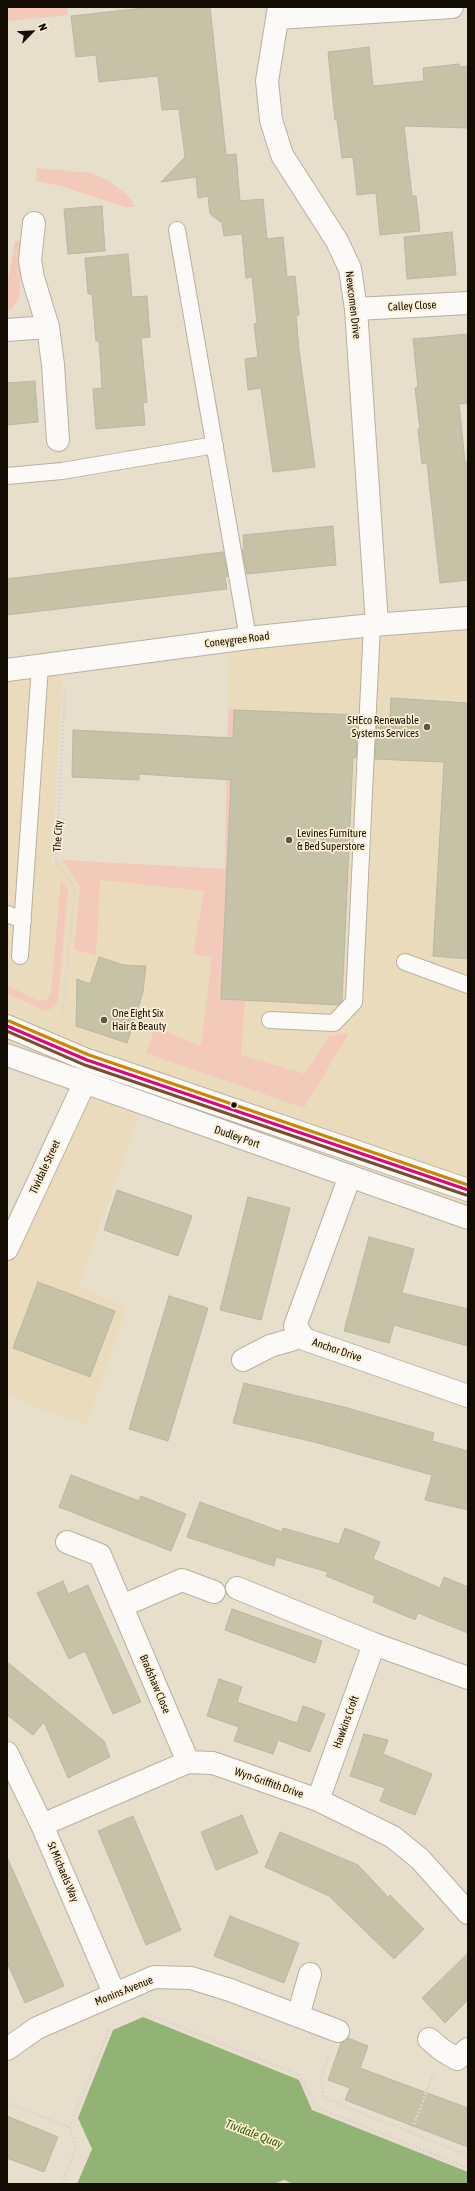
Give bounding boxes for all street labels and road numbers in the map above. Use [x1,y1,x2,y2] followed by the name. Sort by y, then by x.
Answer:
[342,270,364,340] street label: Newcomen Drive
[387,298,437,314] street label: Calley Close
[204,629,270,651] street label: Coneygree Road
[51,820,65,852] street label: The City
[213,1123,261,1151] street label: Dudley Port
[27,1138,63,1196] street label: Tividale Street
[311,1335,363,1365] street label: Anchor Drive
[137,1653,173,1715] street label: Bradshaw Close
[330,1694,362,1750] street label: Hawkins Croft
[233,1765,305,1801] street label: Wyn-Griffith Drive
[44,1840,82,1904] street label: St Michaels Way
[93,1973,155,2009] street label: Monins Avenue

